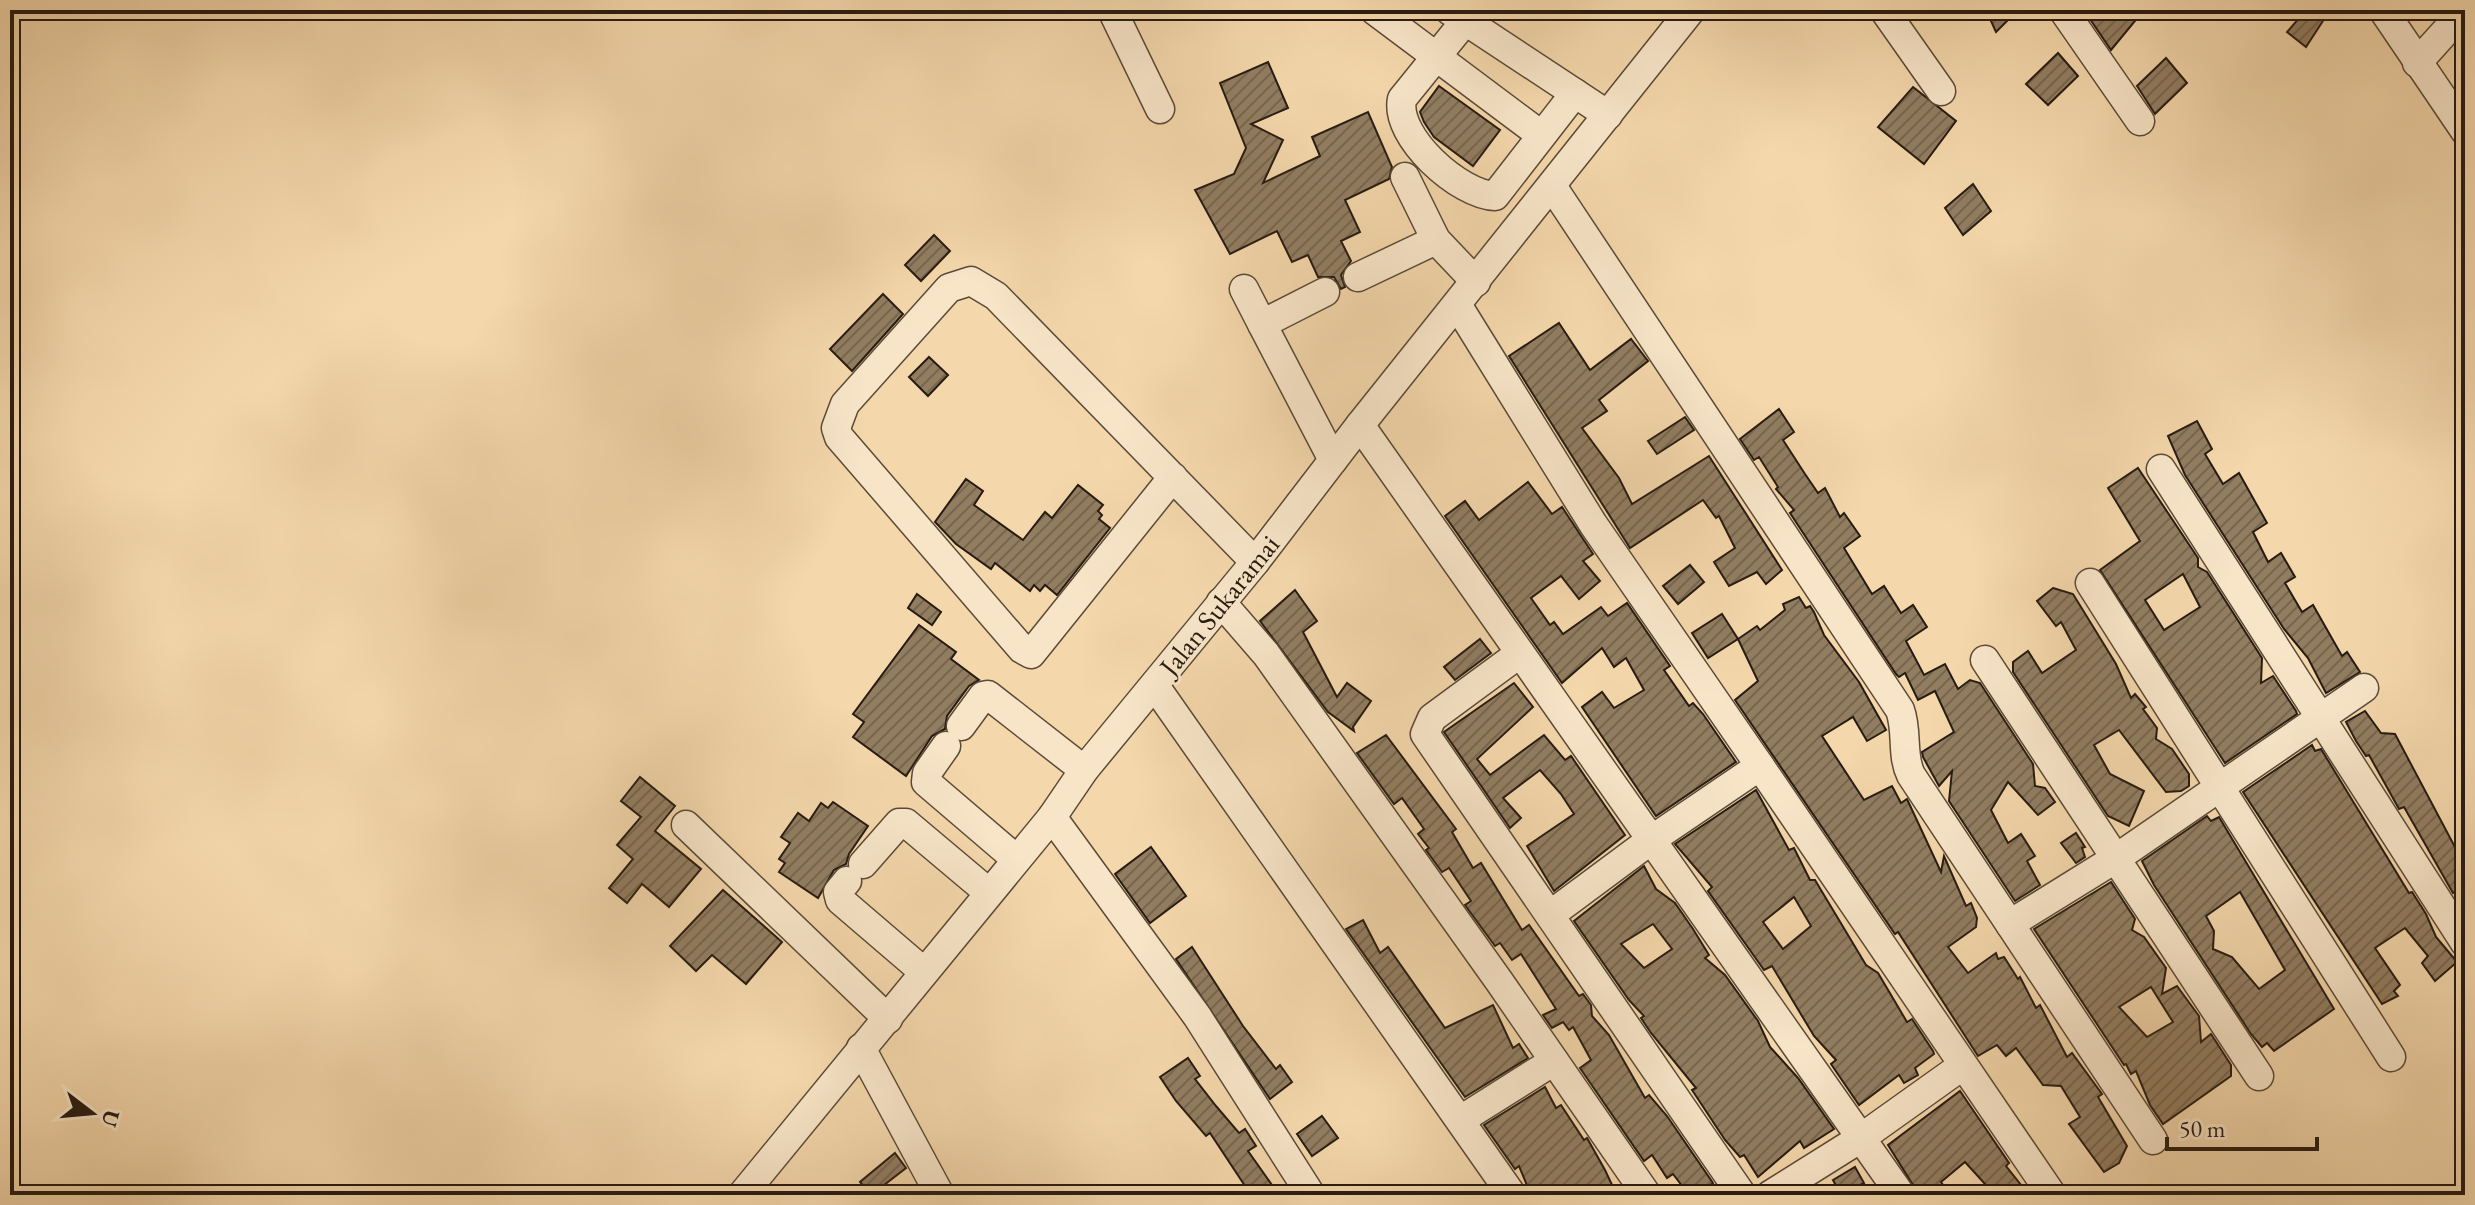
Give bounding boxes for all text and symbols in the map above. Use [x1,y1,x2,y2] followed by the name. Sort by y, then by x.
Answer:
[1150,527,1287,684] street label: Jalan Sukaramai
[52,1073,132,1153] north arrow
[2167,1101,2317,1151] scale bar
[94,1107,127,1131] text: U
[2179,1113,2226,1144] text: 50 m

